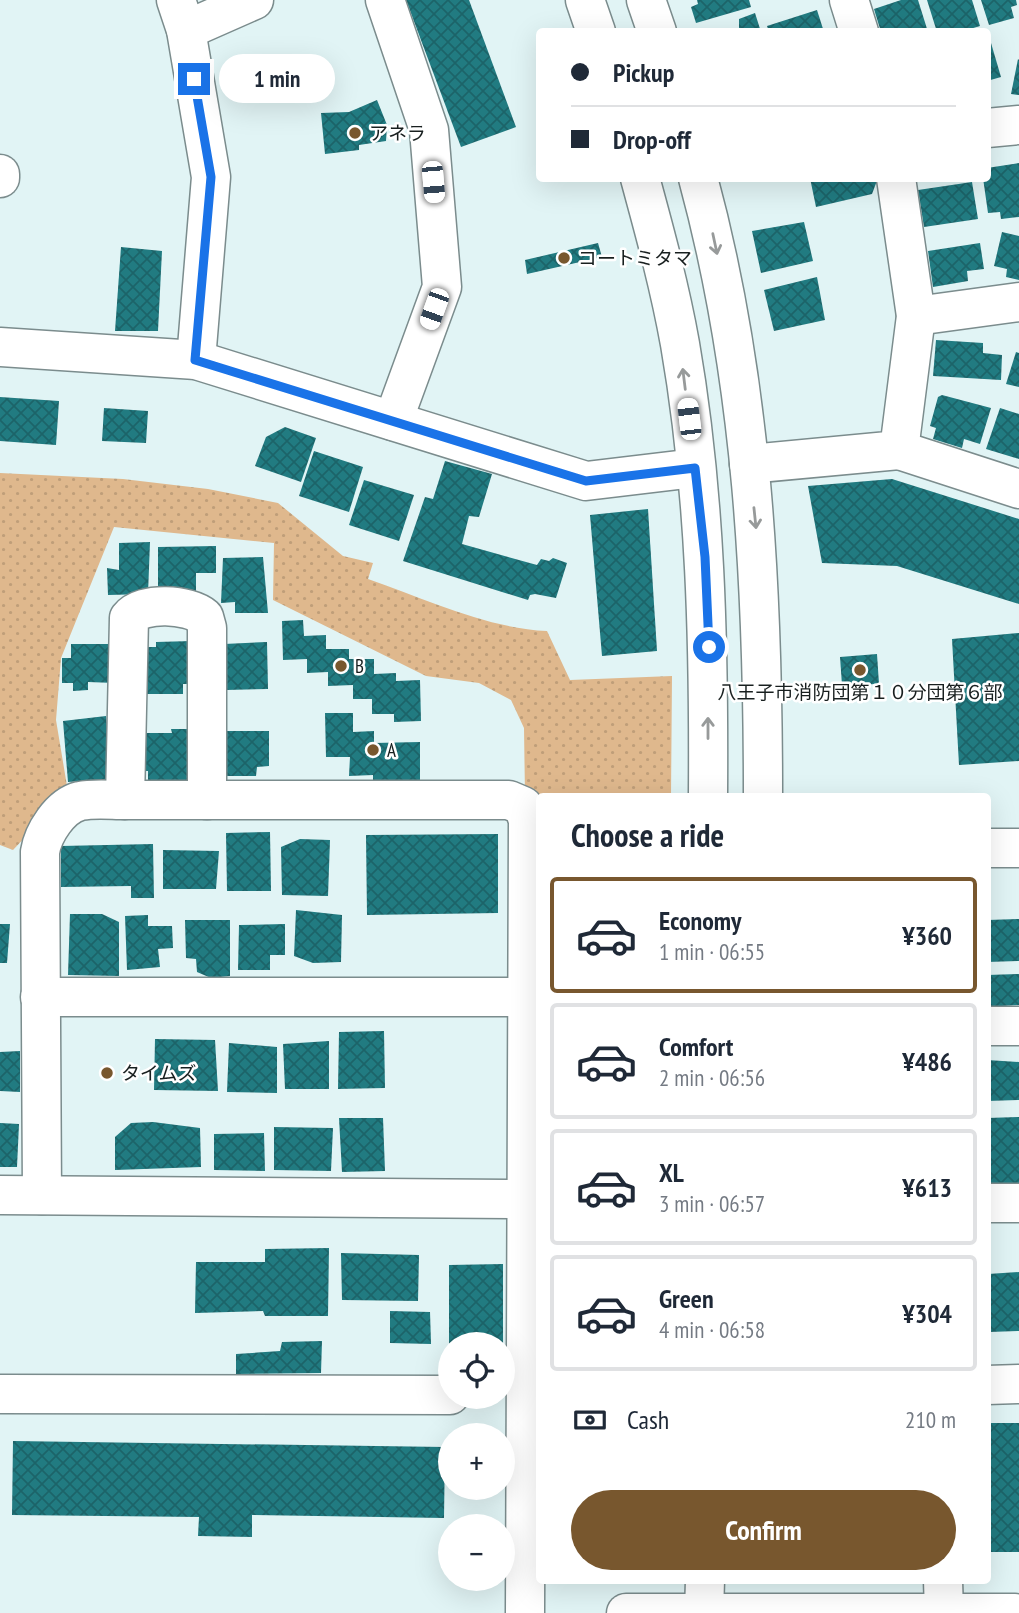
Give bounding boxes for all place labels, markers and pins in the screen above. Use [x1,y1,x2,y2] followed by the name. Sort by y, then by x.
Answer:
[369,121,426,145] place label: アネラ
[347,125,363,141] marker: アネラ
[578,246,692,270] place label: コートミタマ
[556,250,572,266] marker: コートミタマ
[355,654,364,678] place label: B
[333,658,349,674] marker: B
[852,662,868,678] marker: 八王子市消防団第１０分団第６部
[717,680,1003,704] place label: 八王子市消防団第１０分団第６部
[387,738,396,762] place label: A
[365,742,381,758] marker: A
[121,1061,197,1085] place label: タイムズ
[99,1065,115,1081] marker: タイムズ

